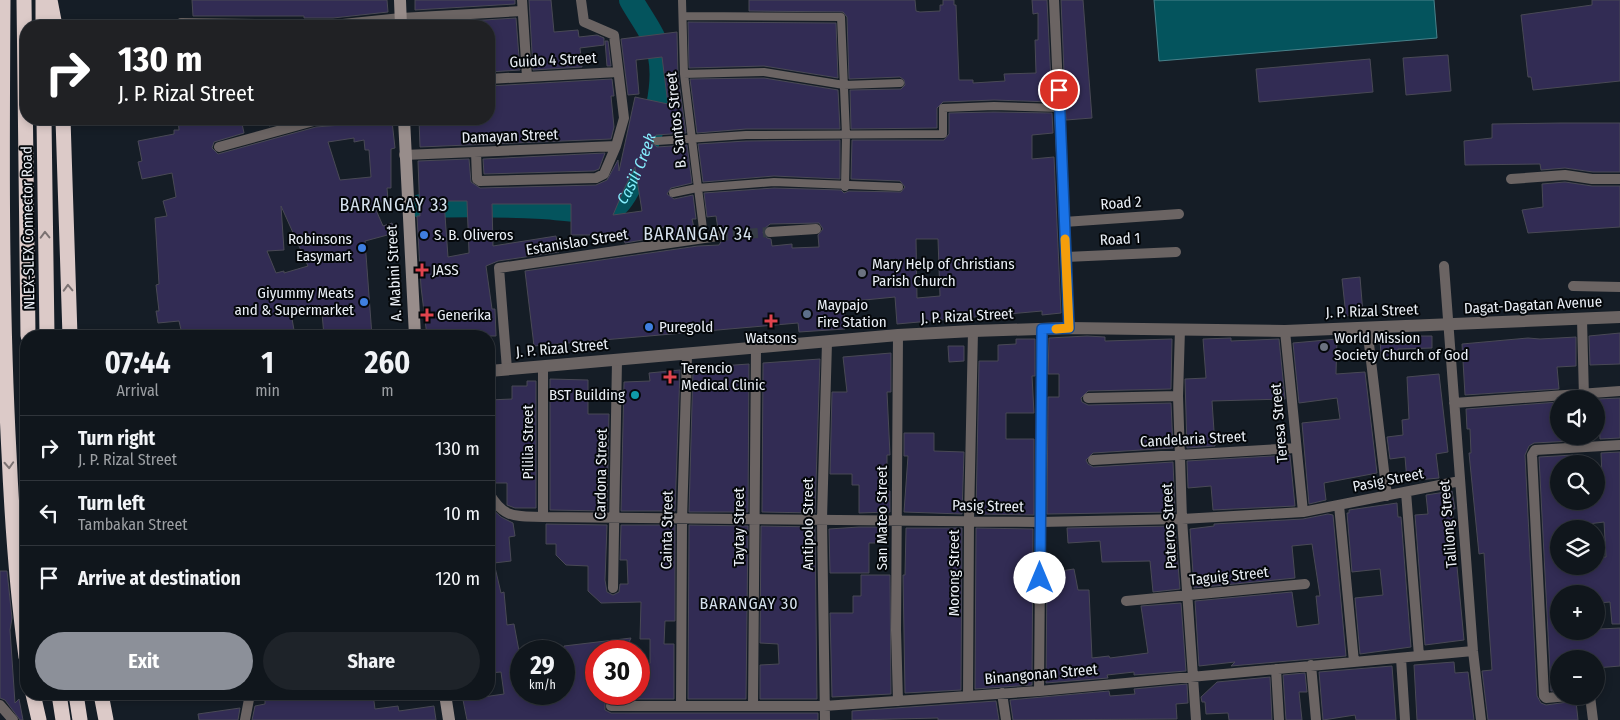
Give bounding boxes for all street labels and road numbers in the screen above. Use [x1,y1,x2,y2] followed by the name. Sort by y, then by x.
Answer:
[509,49,597,71] street label: Guido 4 Street
[662,71,690,169] street label: B. Santos Street
[461,125,559,147] street label: Damayan Street
[18,146,38,310] street label: NLEX-SLEX Connector Road
[1100,193,1143,213] street label: Road 2
[382,224,406,322] street label: A. Mabini Street
[525,225,629,259] street label: Estanislao Street
[1099,229,1141,249] street label: Road 1
[1463,292,1603,318] street label: Dagat-Dagatan Avenue
[1325,300,1419,322] street label: J. P. Rizal Street
[920,305,1014,327] street label: J. P. Rizal Street
[515,335,609,361] street label: J. P. Rizal Street
[1267,382,1291,464] street label: Teresa Street
[519,404,537,479] street label: Pililia Street
[1140,427,1247,451] street label: Candelaria Street
[591,428,611,520] street label: Cardona Street
[1351,464,1425,496] street label: Pasig Street
[873,466,891,570] street label: San Mateo Street
[799,478,817,570] street label: Antipolo Street
[1435,479,1461,569] street label: Talilong Street
[1158,482,1180,569] street label: Pateros Street
[730,487,748,567] street label: Taytay Street
[657,490,677,570] street label: Cainta Street
[952,496,1024,516] street label: Pasig Street
[945,530,963,616] street label: Morong Street
[1189,563,1270,589] street label: Taguig Street
[984,660,1098,688] street label: Binangonan Street

